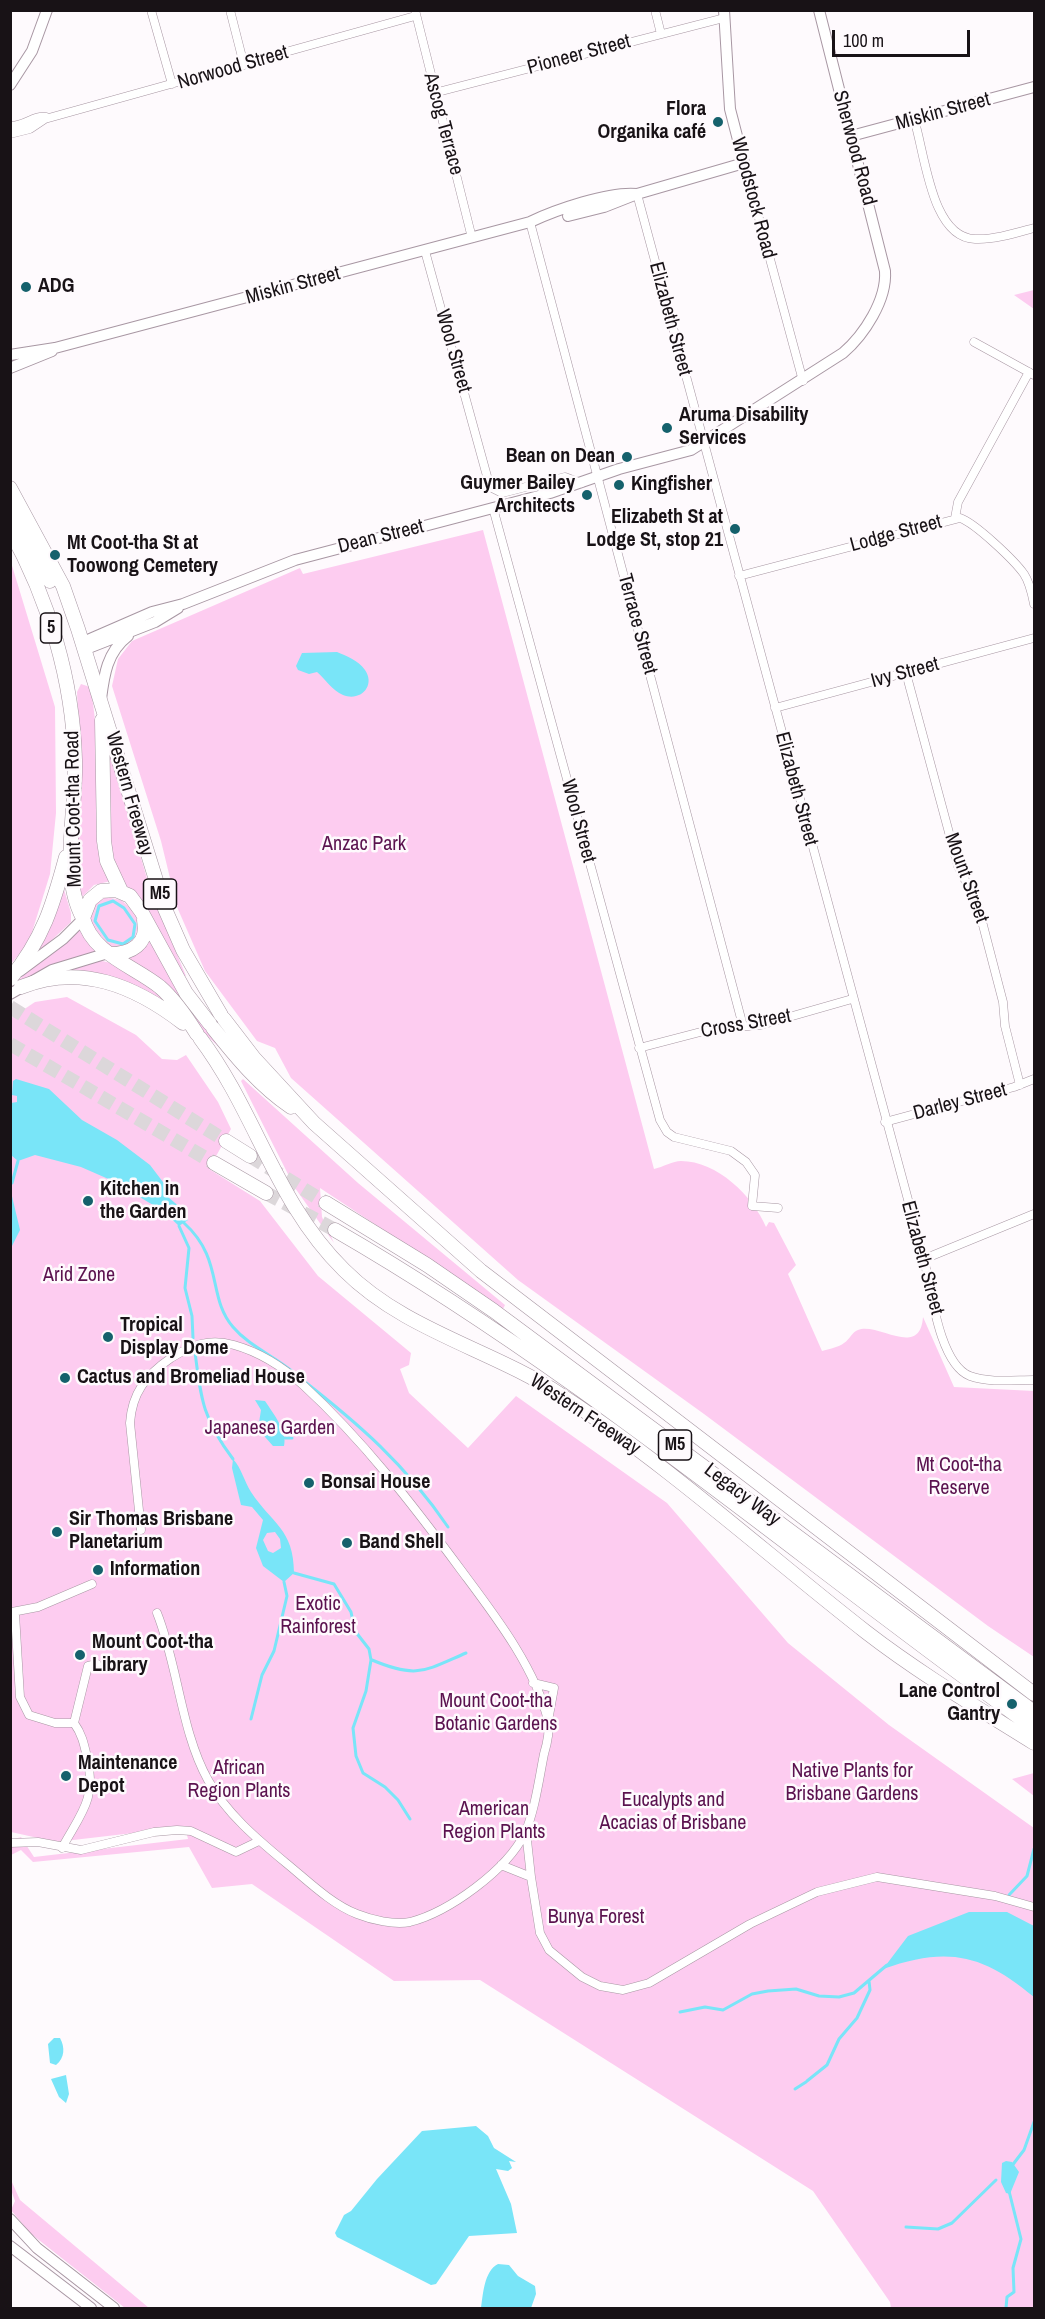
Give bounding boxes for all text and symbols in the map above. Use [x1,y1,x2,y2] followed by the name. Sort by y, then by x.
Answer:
[835,18,973,56] scale bar
[843,28,884,53] text: 100 m
[525,30,633,80] street label: Pioneer Street
[175,41,291,95] street label: Norwood Street
[418,70,468,178] street label: Ascog Terrace
[827,88,881,208] street label: Sherwood Road
[893,88,993,136] street label: Miskin Street
[598,98,706,145] place label: Flora Organika café
[711,115,725,129] marker: Flora Organika café
[725,135,781,261] street label: Woodstock Road
[643,260,697,378] street label: Elizabeth Street
[243,262,343,310] street label: Miskin Street
[38,275,74,299] place label: ADG
[19,280,33,294] marker: ADG
[430,307,476,395] street label: Wool Street
[679,404,808,451] place label: Aruma Disability Services
[660,421,674,435] marker: Aruma Disability Services
[506,445,615,469] place label: Bean on Dean
[620,450,634,464] marker: Bean on Dean
[460,472,575,519] place label: Guymer Bailey Architects
[631,473,712,497] place label: Kingfisher
[612,478,626,492] marker: Kingfisher
[580,488,594,502] marker: Guymer Bailey Architects
[586,506,723,553] place label: Elizabeth St at Lodge St, stop 21
[848,510,944,558] street label: Lodge Street
[336,515,426,559] street label: Dean Street
[728,522,742,536] marker: Elizabeth St at Lodge St, stop 21
[67,532,218,579] place label: Mt Coot-tha St at Toowong Cemetery
[48,548,62,562] marker: Mt Coot-tha St at Toowong Cemetery
[612,571,662,677] street label: Terrace Street
[40,613,62,643] road number: 5
[868,652,942,694] street label: Ivy Street
[100,729,158,859] street label: Western Freeway
[61,730,87,888] street label: Mount Coot-tha Road
[769,730,823,848] street label: Elizabeth Street
[555,777,601,865] street label: Wool Street
[939,830,993,926] street label: Mount Street
[322,833,406,857] park label: Anzac Park
[144,879,176,909] road number: M5
[699,1004,793,1044] street label: Cross Street
[911,1078,1009,1126] street label: Darley Street
[100,1178,187,1225] place label: Kitchen in the Garden
[81,1194,95,1208] marker: Kitchen in the Garden
[895,1199,949,1317] street label: Elizabeth Street
[43,1264,115,1288] park label: Arid Zone
[120,1314,228,1361] place label: Tropical Display Dome
[101,1330,115,1344] marker: Tropical Display Dome
[77,1366,305,1390] place label: Cactus and Bromeliad House
[525,1369,645,1461] street label: Western Freeway
[58,1371,72,1385] marker: Cactus and Bromeliad House
[205,1417,335,1441] park label: Japanese Garden
[658,1430,692,1460] road number: M5
[916,1454,1002,1501] park label: Mt Coot-tha Reserve
[699,1458,785,1532] street label: Legacy Way
[321,1471,430,1495] place label: Bonsai House
[302,1476,316,1490] marker: Bonsai House
[69,1508,233,1555] place label: Sir Thomas Brisbane Planetarium
[50,1525,64,1539] marker: Sir Thomas Brisbane Planetarium
[359,1531,444,1555] place label: Band Shell
[340,1536,354,1550] marker: Band Shell
[110,1558,200,1582] place label: Information
[91,1563,105,1577] marker: Information
[280,1593,356,1640] park label: Exotic Rainforest
[92,1631,213,1678] place label: Mount Coot-tha Library
[73,1648,87,1662] marker: Mount Coot-tha Library
[899,1680,1000,1727] place label: Lane Control Gantry
[434,1690,558,1737] park label: Mount Coot-tha Botanic Gardens
[1005,1697,1019,1711] marker: Lane Control Gantry
[78,1752,177,1799] place label: Maintenance Depot
[187,1757,291,1804] park label: African Region Plants
[785,1760,919,1807] park label: Native Plants for Brisbane Gardens
[59,1769,73,1783] marker: Maintenance Depot
[600,1789,746,1836] park label: Eucalypts and Acacias of Brisbane
[442,1798,546,1845] park label: American Region Plants
[548,1906,644,1930] park label: Bunya Forest

